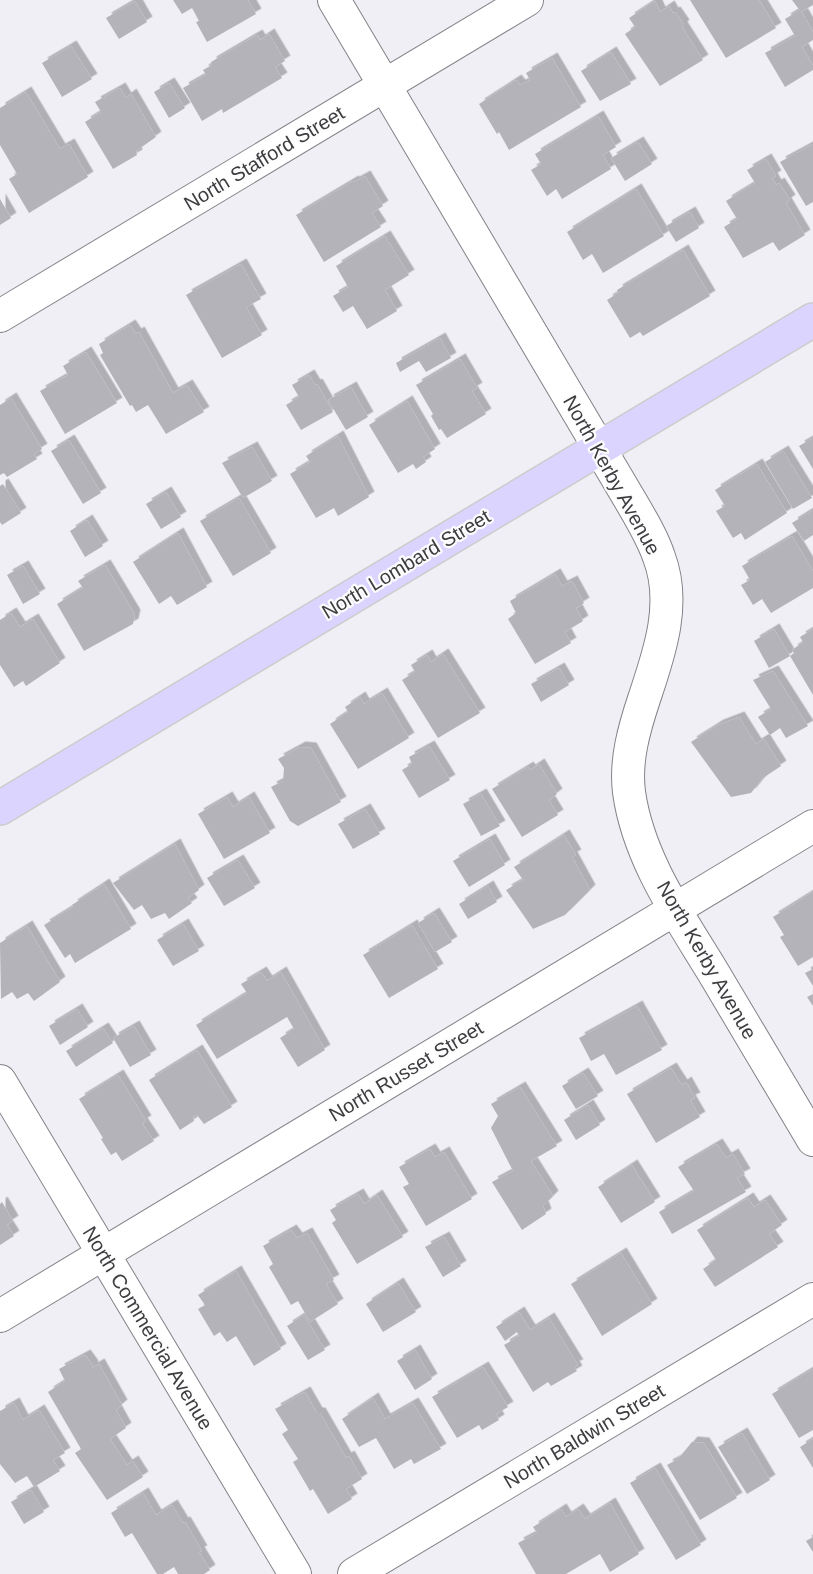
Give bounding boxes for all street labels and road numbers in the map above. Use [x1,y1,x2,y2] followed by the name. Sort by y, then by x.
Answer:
[180,101,348,215] street label: North Stafford Street
[559,392,665,558] street label: North Kerby Avenue
[318,505,494,623] street label: North Lombard Street
[653,877,761,1043] street label: North Kerby Avenue
[325,1016,487,1126] street label: North Russet Street
[79,1222,217,1434] street label: North Commercial Avenue
[500,1379,669,1493] street label: North Baldwin Street

